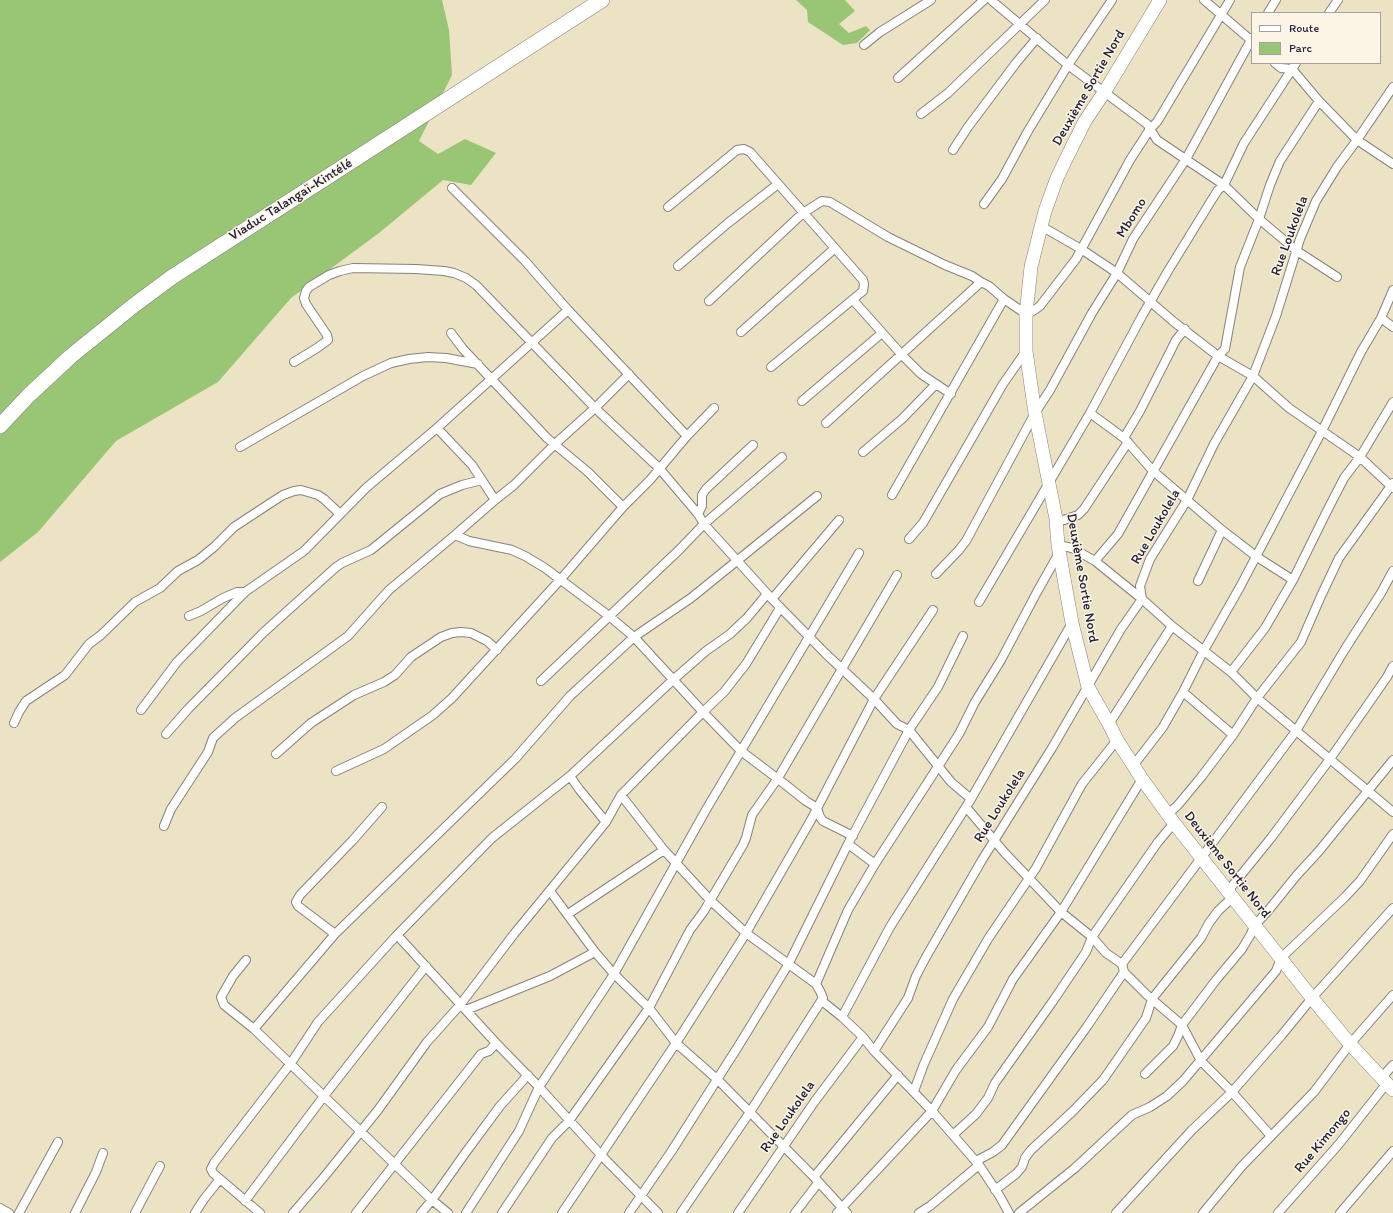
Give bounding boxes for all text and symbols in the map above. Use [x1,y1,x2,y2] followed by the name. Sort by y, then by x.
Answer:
[1251,12,1381,64] legend
[1289,21,1319,35] text: Route
[1049,27,1129,149] street label: Deuxième Sortie Nord
[1289,41,1312,55] text: Parc
[226,155,356,245] street label: Viaduc Talangaï-Kintélé
[1268,194,1312,278] street label: Rue Loukolela
[1113,195,1151,241] street label: Mbomo
[1128,487,1184,567] street label: Rue Loukolela
[1062,512,1102,644] street label: Deuxième Sortie Nord
[971,766,1029,846] street label: Rue Loukolela
[1180,808,1274,922] street label: Deuxième Sortie Nord
[757,1078,819,1156] street label: Rue Loukolela
[1291,1105,1355,1177] street label: Rue Kimongo

